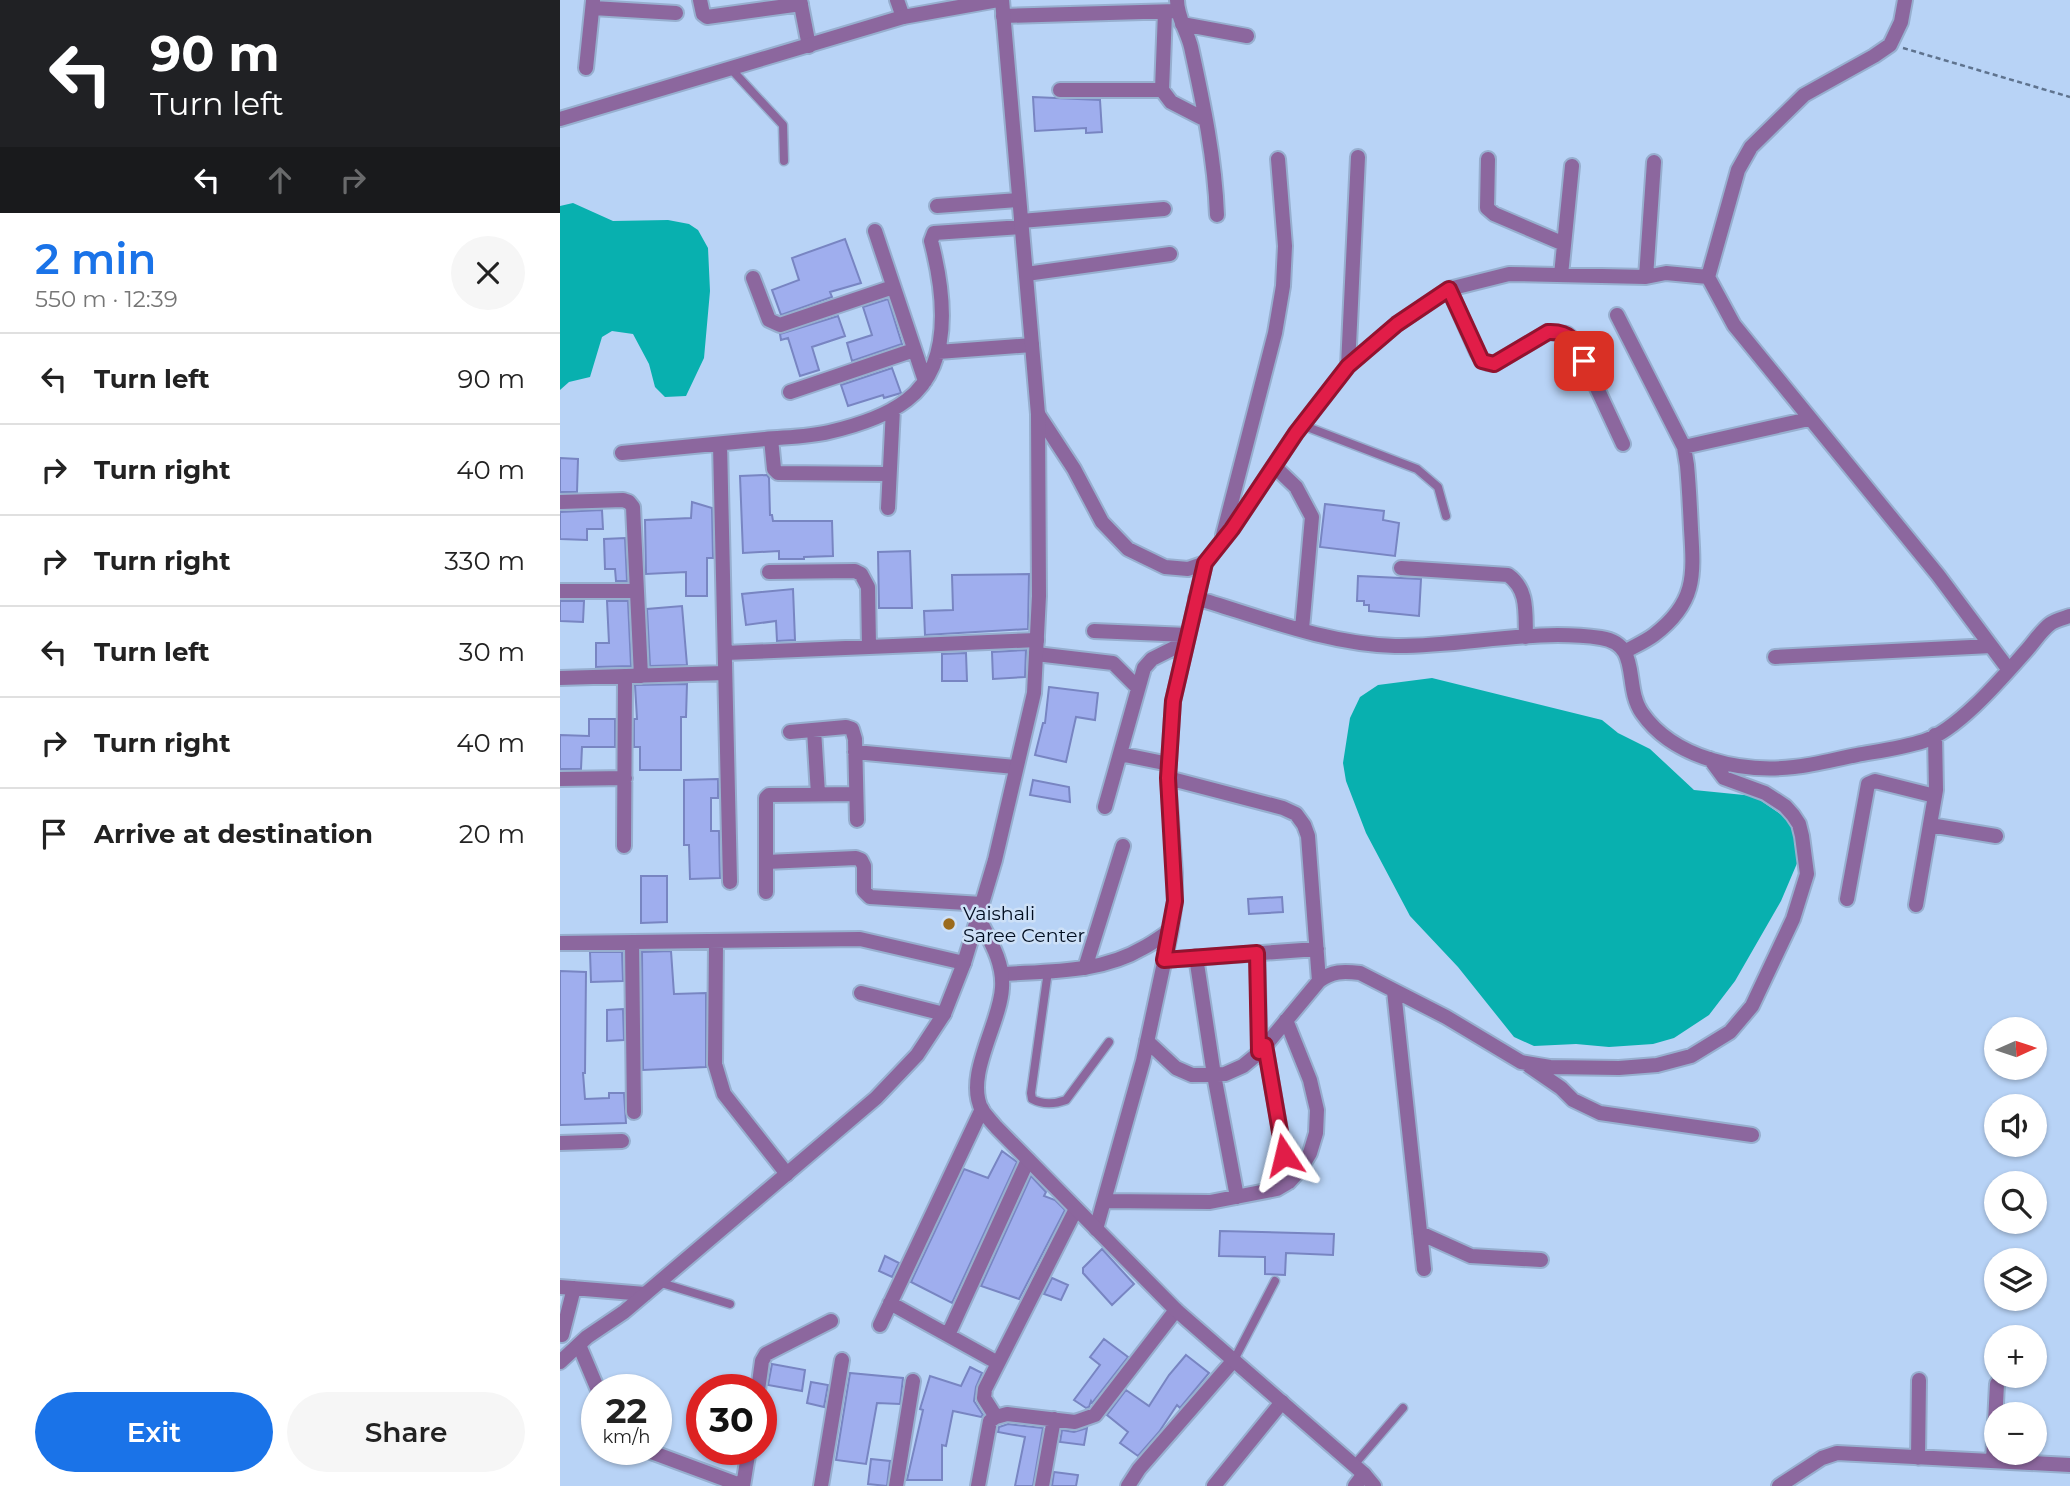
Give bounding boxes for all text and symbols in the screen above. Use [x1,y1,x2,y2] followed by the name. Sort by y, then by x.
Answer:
[150,24,280,83] text: 90 m
[35,28,126,119] icon: left
[150,84,284,123] text: Turn left
[188,161,226,199] icon: left
[261,161,299,199] icon: ahead
[334,161,372,199] icon: right
[35,233,156,285] text: 2 min
[451,236,525,310] button: close
[35,285,178,313] text: 550 m · 12:39
[1554,331,1614,391] pin
[1565,342,1603,380] icon: arrive
[35,360,73,398] icon: left
[94,363,210,395] text: Turn left
[458,363,525,395] text: 90 m
[35,451,73,489] icon: right
[94,454,230,486] text: Turn right
[456,454,525,486] text: 40 m
[35,542,73,580] icon: right
[94,545,230,577] text: Turn right
[444,545,525,577] text: 330 m
[35,633,73,671] icon: left
[94,636,210,668] text: Turn left
[459,636,525,668] text: 30 m
[35,724,73,762] icon: right
[94,727,230,759] text: Turn right
[456,727,525,759] text: 40 m
[35,815,73,853] icon: arrive
[94,818,373,850] text: Arrive at destination
[459,818,525,850] text: 20 m
[963,902,1085,947] place label: Vaishali Saree Center
[941,916,957,932] marker: Vaishali Saree Center
[1984,1017,2048,1080] north arrow
[1984,1017,2047,1465] map controls
[1984,1094,2047,1157] button: sound
[1247,1118,1321,1192] position arrow
[1984,1171,2047,1234] button: search
[1984,1248,2047,1311] button: layers
[1984,1325,2047,1388] button: +
[686,1374,777,1465] speed limit sign: 30
[606,1389,647,1432] text: 22
[35,1392,273,1472] button: Exit
[287,1392,525,1472] button: Share
[1984,1402,2047,1465] button: −
[602,1426,651,1448] text: km/h

